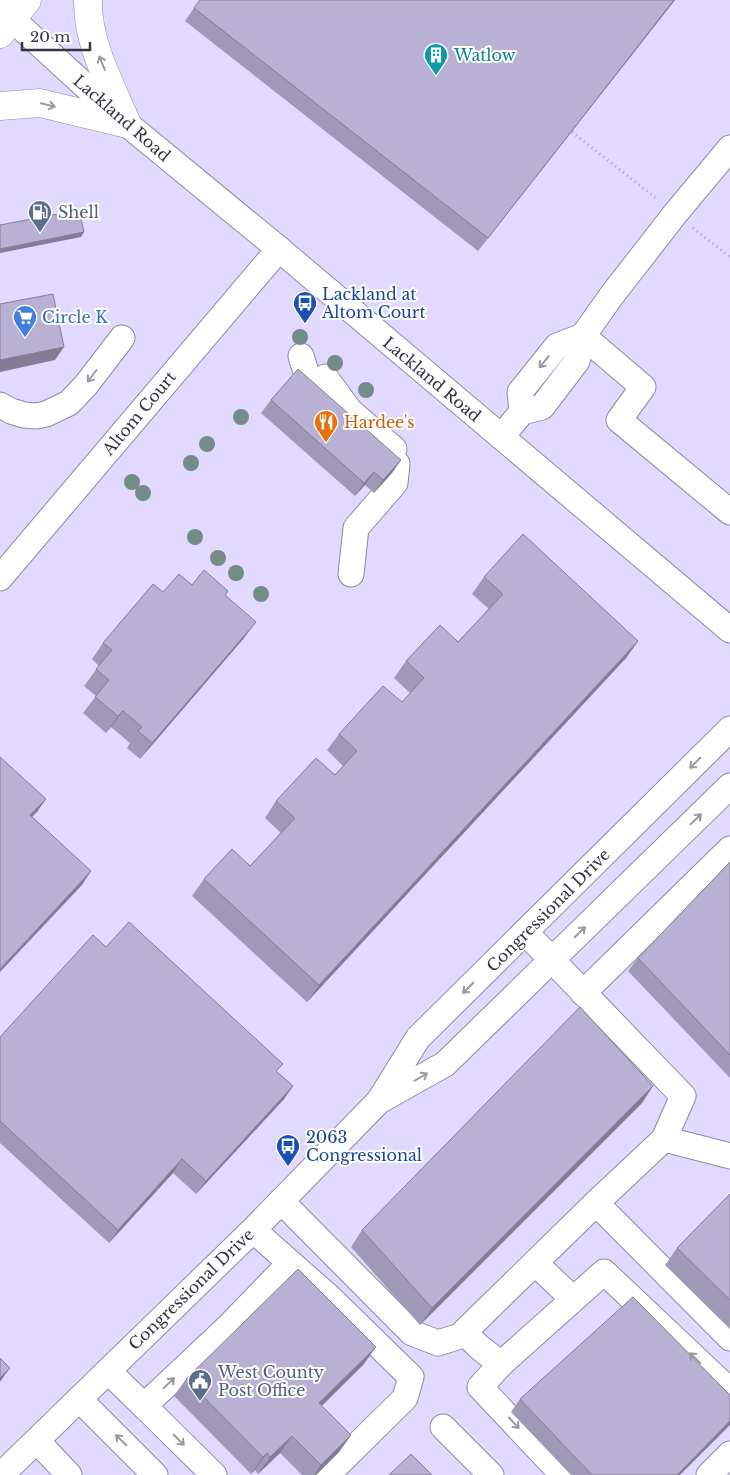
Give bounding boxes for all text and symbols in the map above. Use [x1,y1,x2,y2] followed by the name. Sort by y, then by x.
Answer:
[22,20,90,52] scale bar
[30,27,70,46] text: 20 m
[423,42,449,76] building icon: Watlow
[453,45,516,65] place label: Watlow
[96,56,106,71] one-way arrow
[69,70,175,166] street label: Lackland Road
[40,101,56,110] one-way arrow
[27,199,53,233] fuel station icon: Shell
[58,202,99,222] place label: Shell
[321,284,426,322] place label: Lackland at Altom Court
[292,290,318,324] bus stop icon: Lackland at Altom Court
[12,304,38,338] supermarket icon: Circle K
[42,307,108,327] place label: Circle K
[379,332,485,426] street label: Lackland Road
[539,355,550,368] one-way arrow
[97,367,180,460] street label: Altom Court
[87,369,98,382] one-way arrow
[313,409,339,443] restaurant icon: Hardee's
[344,412,415,432] place label: Hardee's
[689,757,702,769] one-way arrow
[690,813,702,825] one-way arrow
[482,844,614,976] street label: Congressional Drive
[573,927,585,939] one-way arrow
[462,982,474,995] one-way arrow
[414,1072,429,1082] one-way arrow
[306,1127,422,1165] place label: 2063 Congressional
[275,1133,301,1167] bus stop icon: 2063 Congressional
[124,1224,258,1354] street label: Congressional Drive
[688,1352,701,1364] one-way arrow
[217,1362,325,1400] place label: West County Post Office
[187,1368,213,1402] public building icon: West County Post Office
[162,1377,175,1389] one-way arrow
[508,1416,520,1429] one-way arrow
[115,1434,127,1446] one-way arrow
[172,1434,185,1446] one-way arrow

